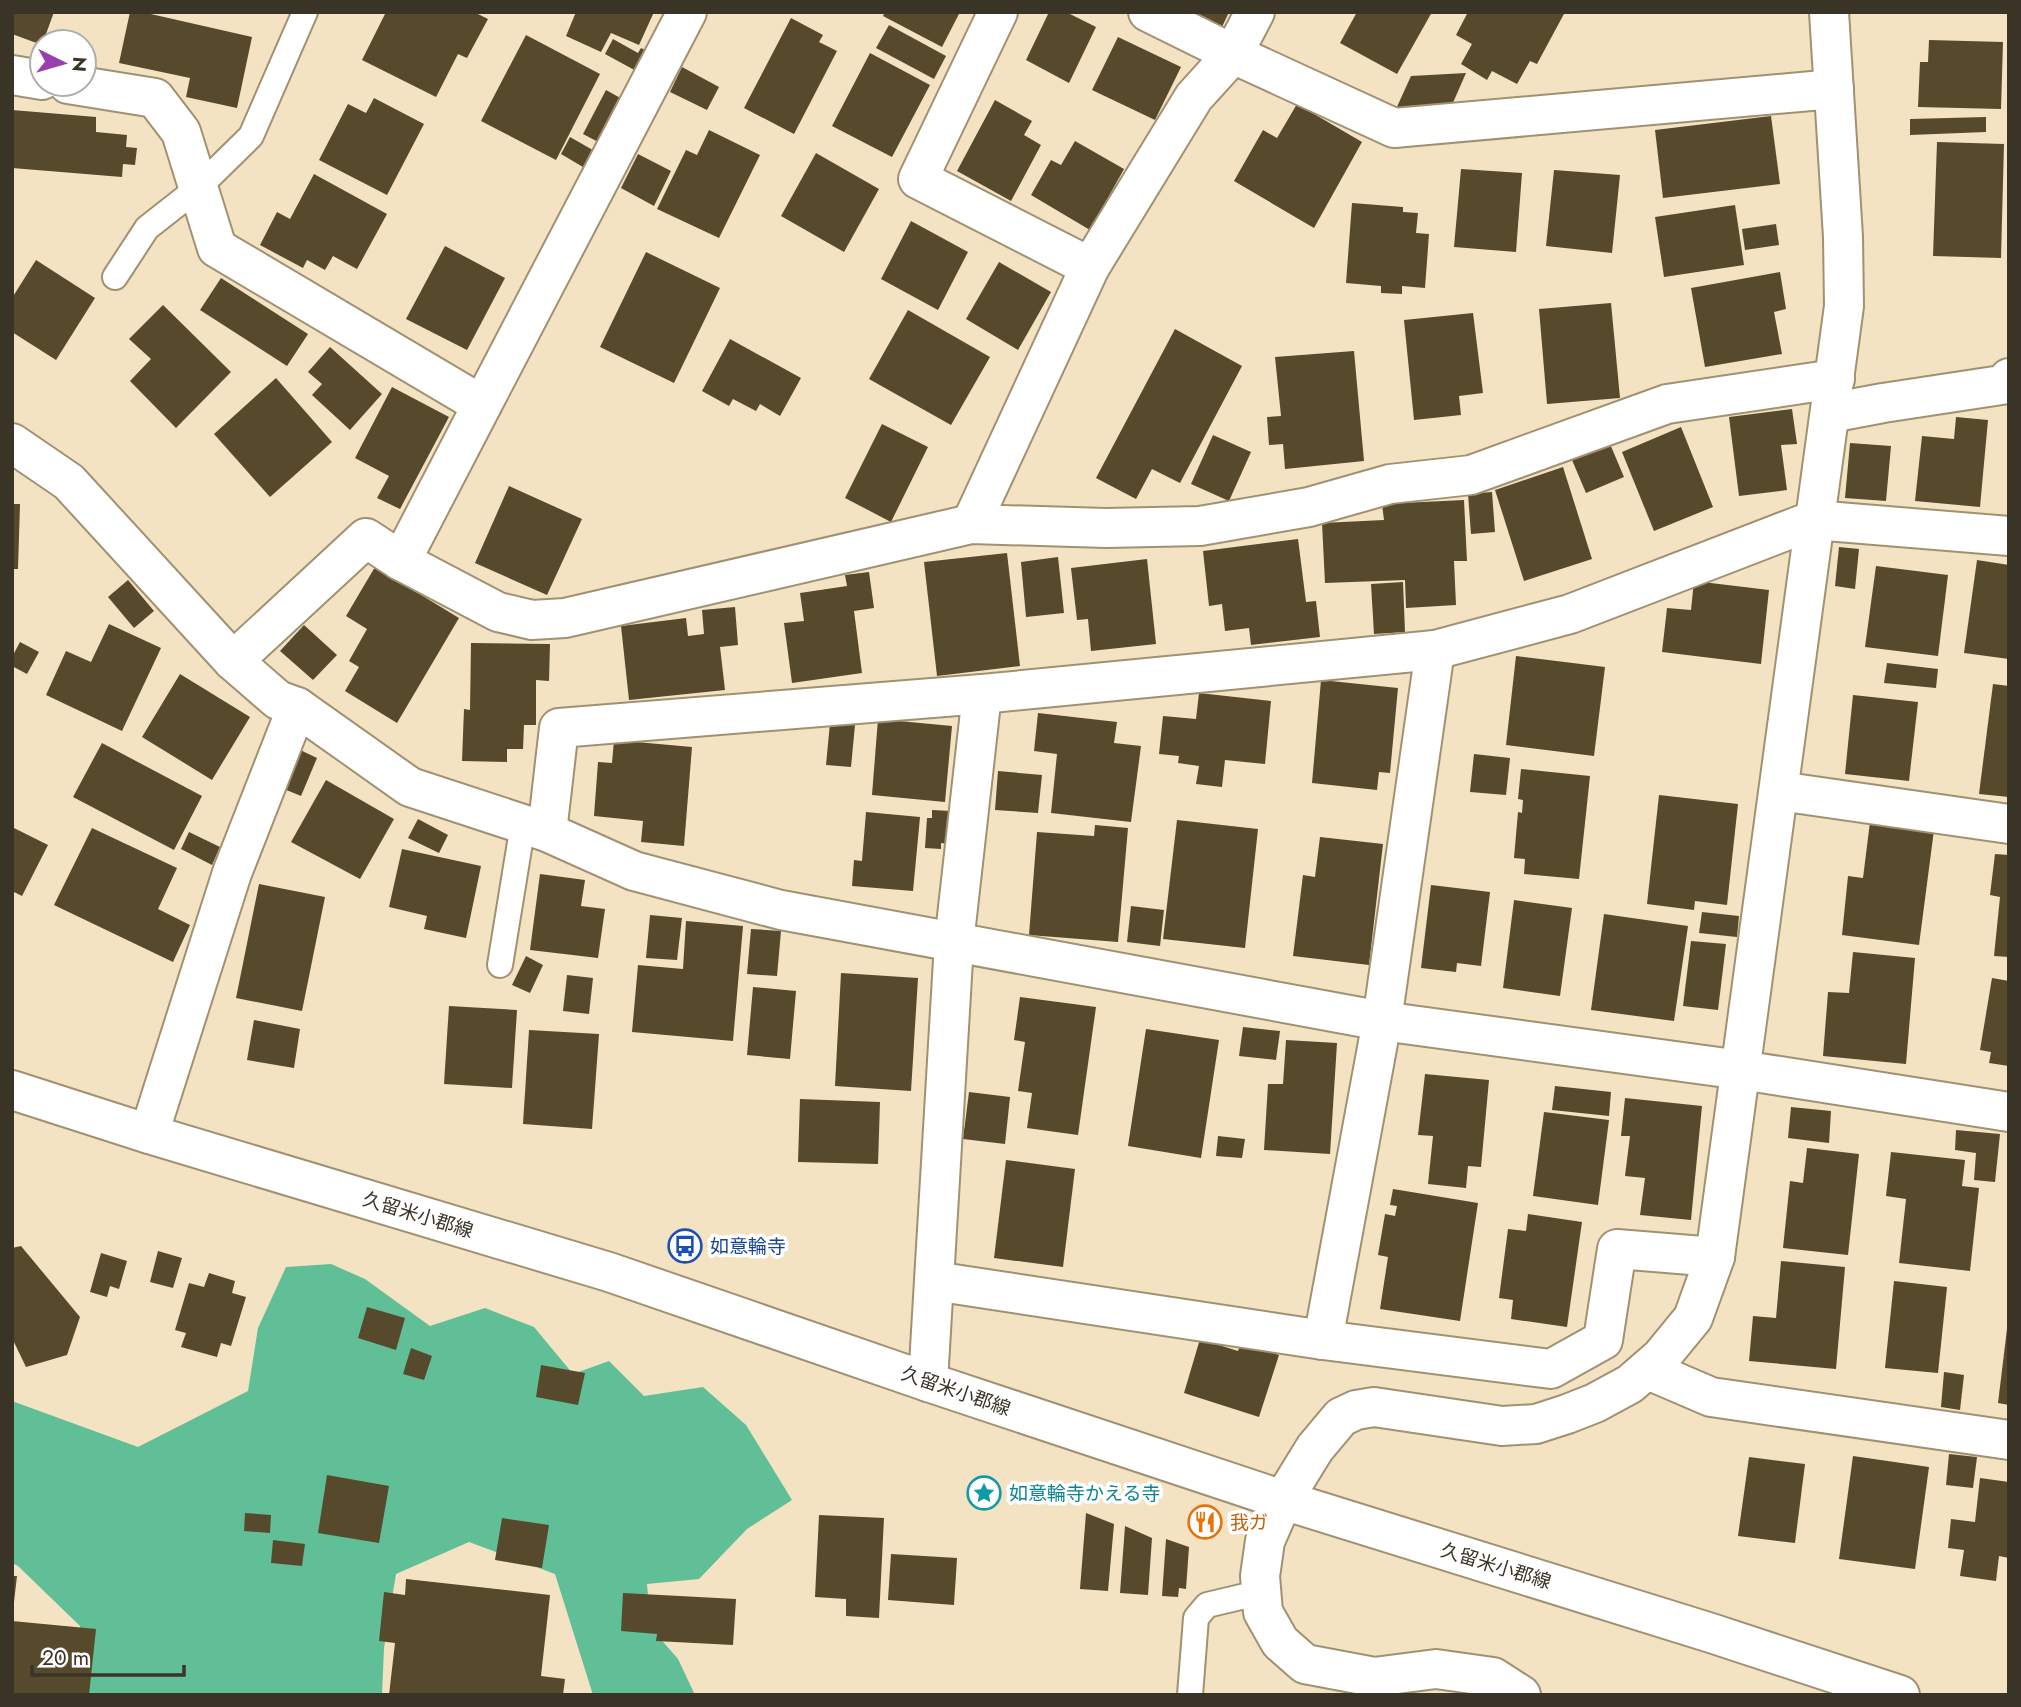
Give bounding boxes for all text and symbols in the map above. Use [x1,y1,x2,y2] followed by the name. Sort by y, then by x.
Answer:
[28,28,98,98] north arrow
[65,56,94,73] text: N
[360,1185,476,1245] street label: 久留米小郡線
[666,1227,704,1265] bus stop icon: 如意輪寺
[710,1233,786,1260] place label: 如意輪寺
[898,1360,1014,1422] street label: 久留米小郡線
[965,1474,1003,1512] place icon: 如意輪寺かえる寺
[1009,1480,1160,1507] place label: 如意輪寺かえる寺
[1186,1503,1224,1541] restaurant icon: 我ガ
[1230,1509,1268,1536] place label: 我ガ
[1438,1536,1554,1596] street label: 久留米小郡線
[32,1634,184,1678] scale bar
[42,1643,89,1673] text: 20 m

